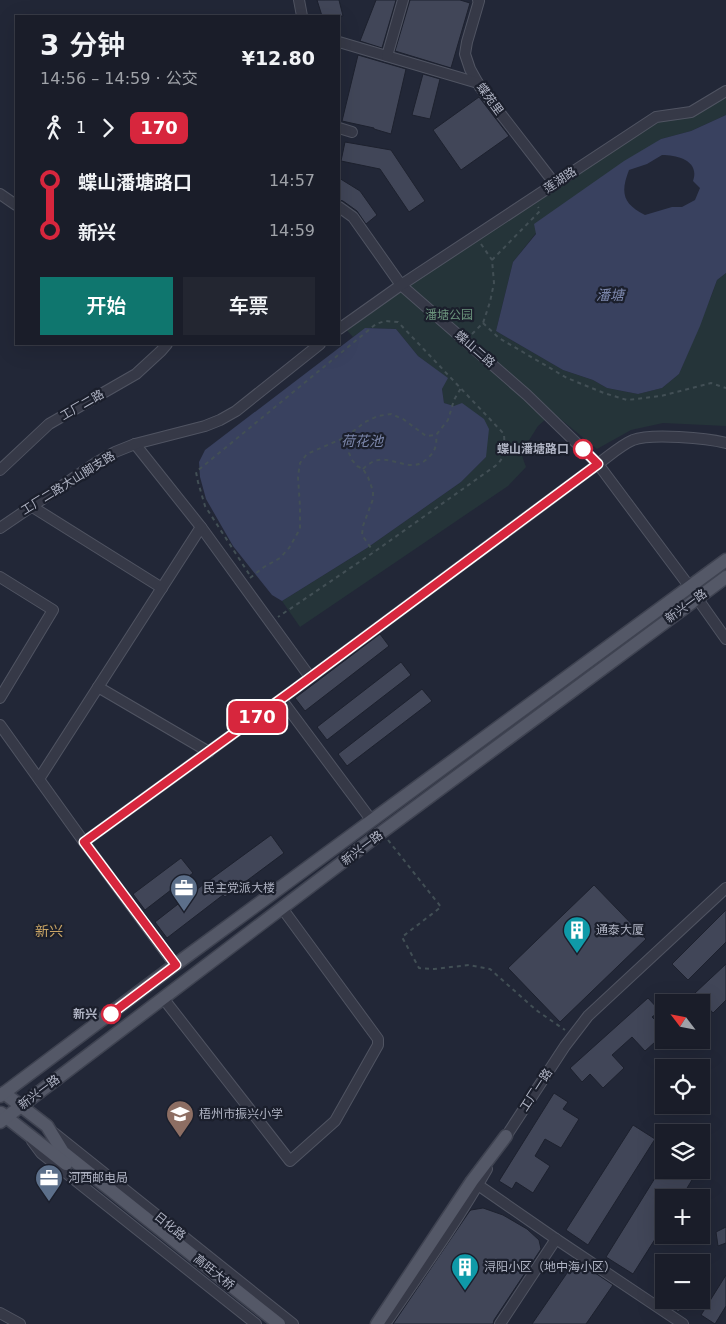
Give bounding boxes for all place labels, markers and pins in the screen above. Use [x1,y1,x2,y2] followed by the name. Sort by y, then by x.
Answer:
[573,439,593,459] marker: 蝶山潘塘路口
[497,442,569,456] place label: 蝶山潘塘路口
[169,873,199,912] office icon: 民主党派大楼
[203,881,275,895] place label: 民主党派大楼
[562,915,592,954] building icon: 通泰大厦
[596,923,644,937] place label: 通泰大厦
[101,1004,121,1024] marker: 新兴
[73,1007,97,1021] place label: 新兴
[165,1099,195,1138] school or university icon: 梧州市振兴小学
[199,1107,283,1121] place label: 梧州市振兴小学
[34,1163,64,1202] office icon: 河西邮电局
[68,1171,128,1185] place label: 河西邮电局
[450,1252,480,1291] building icon: 浔阳小区（地中海小区）
[484,1260,616,1274] place label: 浔阳小区（地中海小区）

